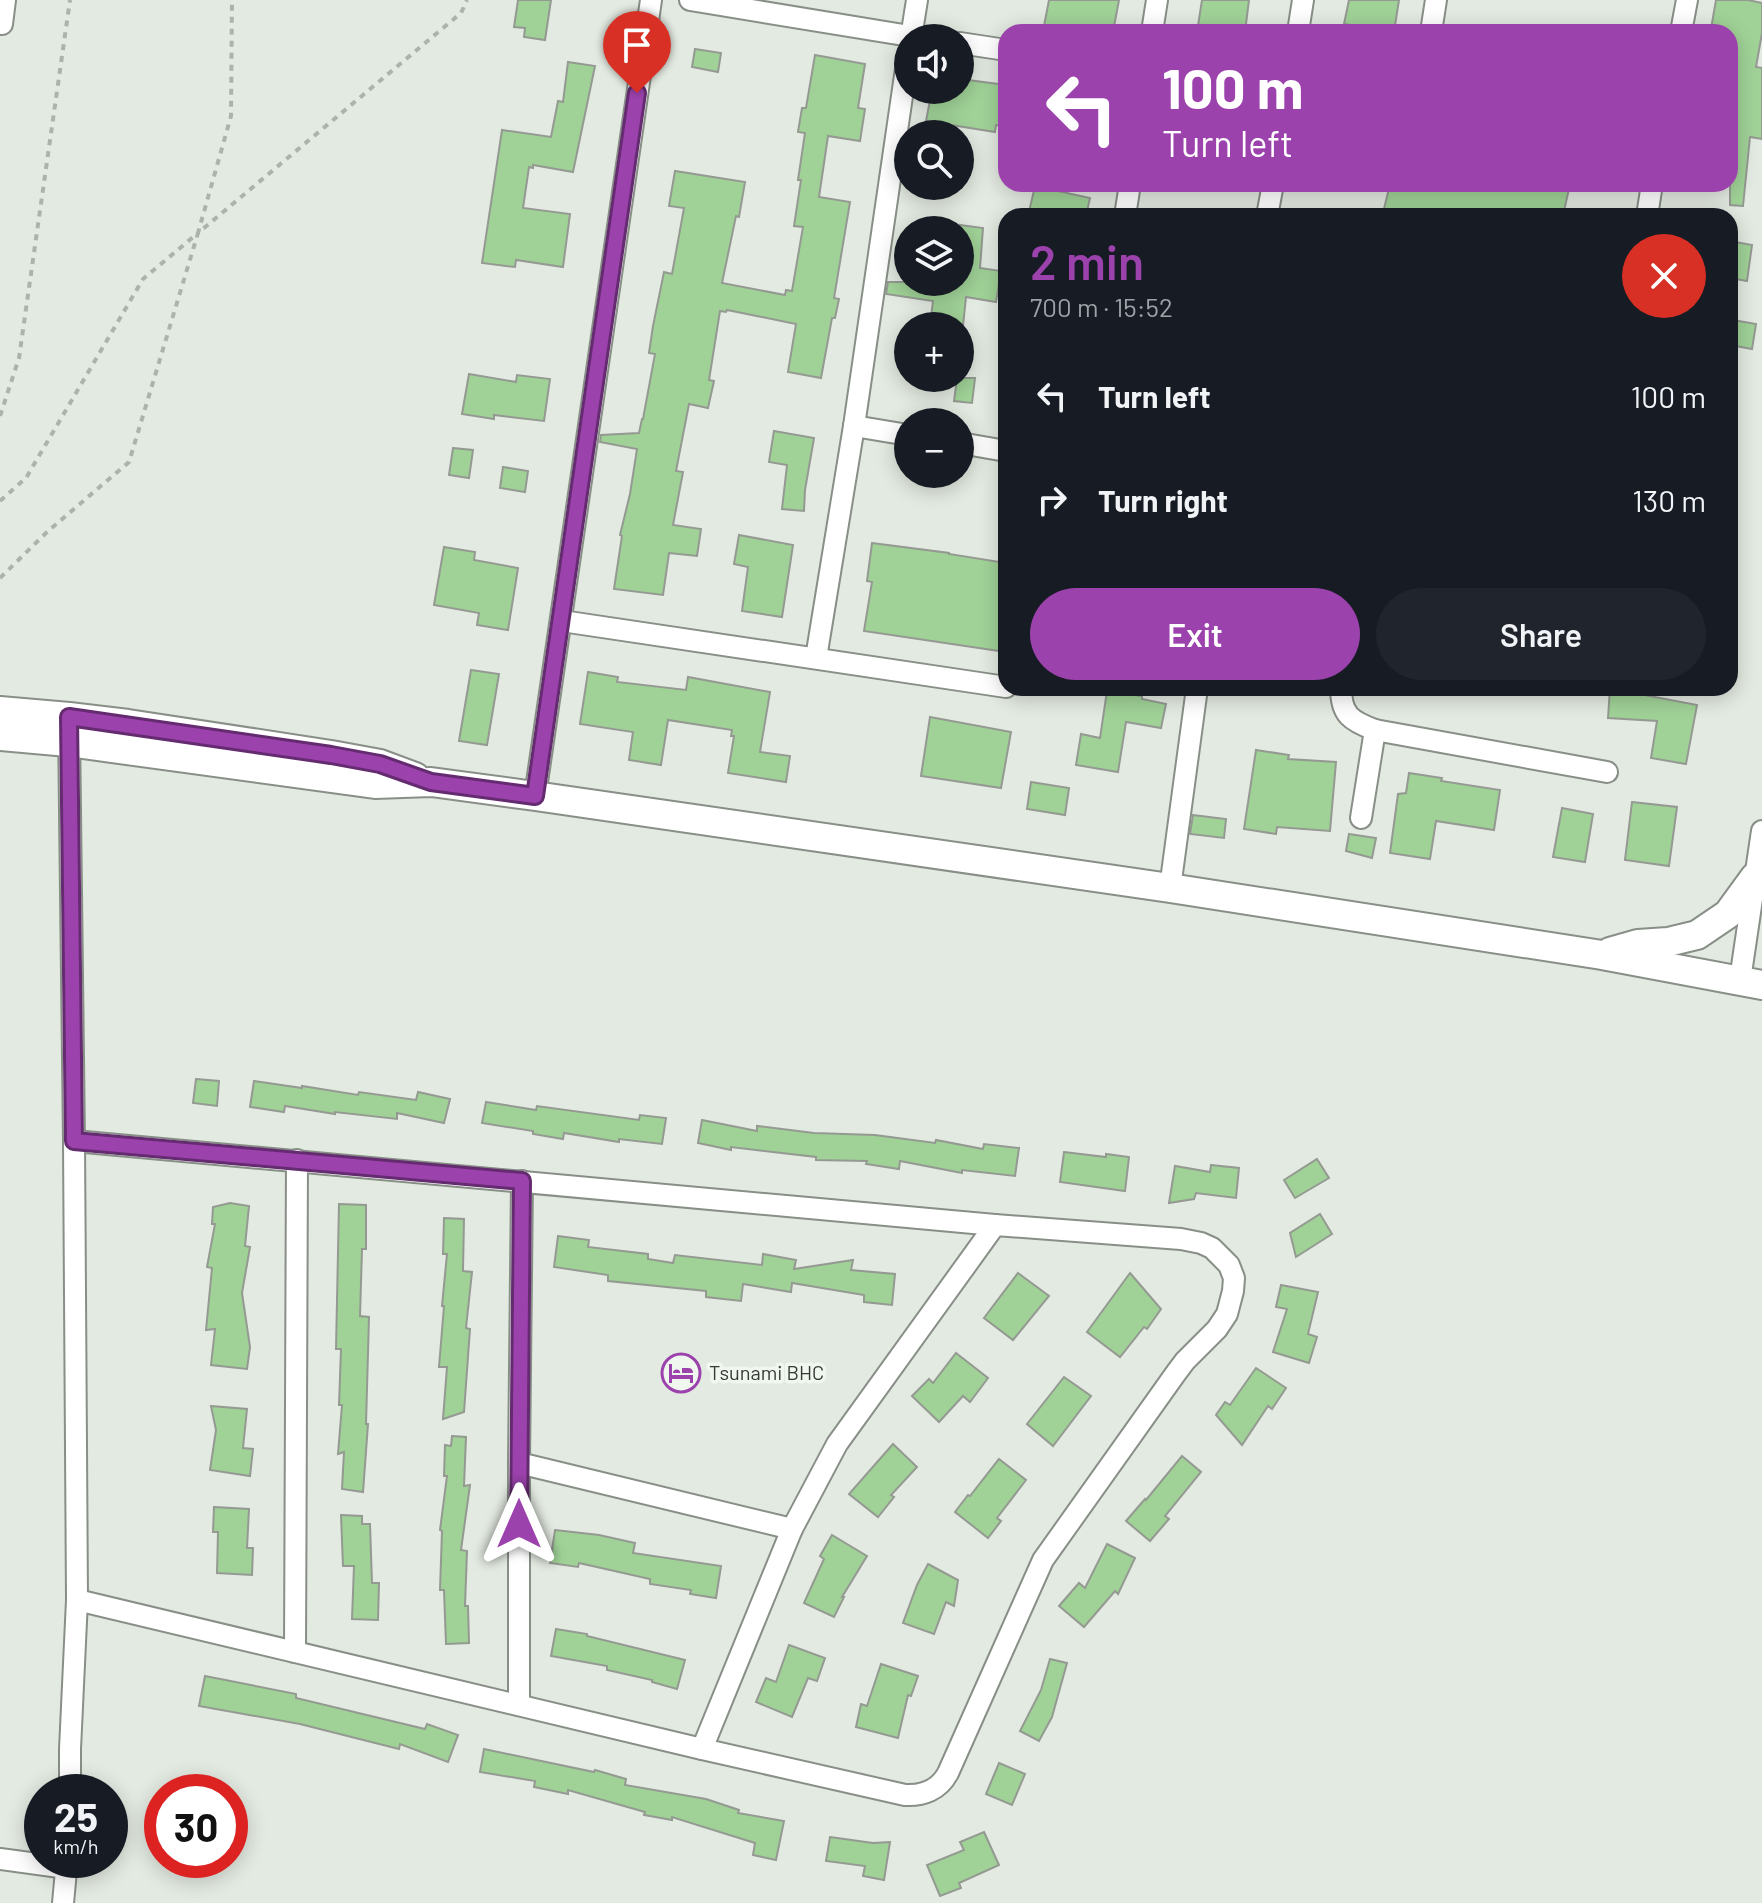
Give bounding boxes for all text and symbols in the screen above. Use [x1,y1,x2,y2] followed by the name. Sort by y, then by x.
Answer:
[603,11,671,93] pin
[615,23,659,67] icon: arrive
[894,24,974,488] map controls
[894,24,974,104] button: sound
[1162,53,1304,120] text: 100 m
[1030,56,1134,160] icon: left
[894,120,974,200] button: search
[1162,121,1293,164] text: Turn left
[894,216,974,296] button: layers
[1030,232,1144,290] text: 2 min
[1622,234,1706,318] button: close
[1030,291,1173,322] text: 700 m · 15:52
[894,312,974,392] button: +
[1030,374,1074,418] icon: left
[1098,378,1211,414] text: Turn left
[1631,378,1706,414] text: 100 m
[894,408,974,488] button: −
[1030,478,1074,522] icon: right
[1098,482,1228,518] text: Turn right
[1632,482,1706,518] text: 130 m
[1030,588,1360,680] button: Exit
[1376,588,1706,680] button: Share
[660,1352,702,1394] hotel icon: Tsunami BHC
[709,1360,824,1384] place label: Tsunami BHC
[477,1482,561,1566] position arrow
[144,1774,248,1878] speed limit sign: 30
[54,1792,98,1840] text: 25
[53,1834,99,1858] text: km/h

